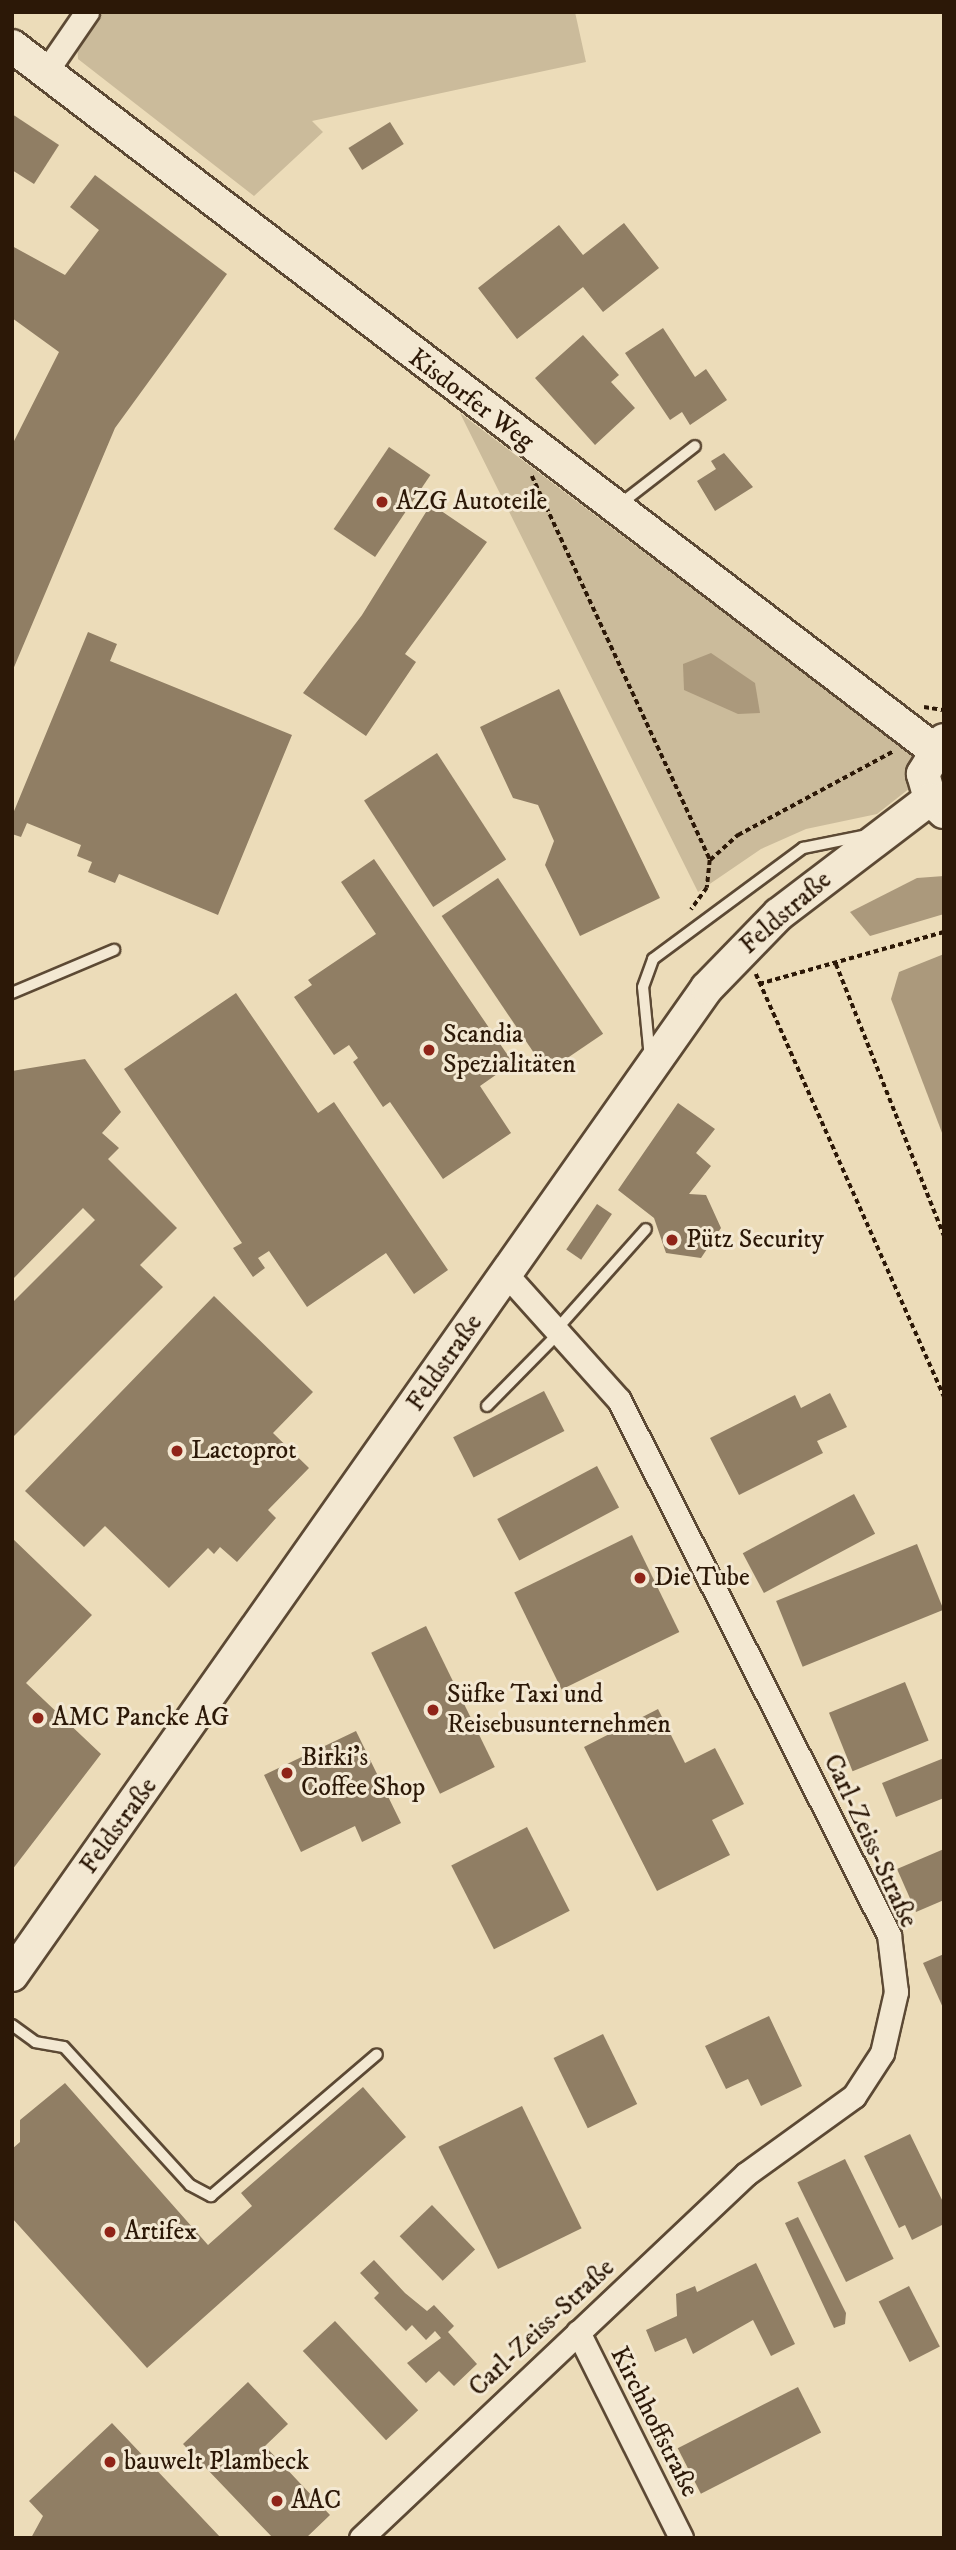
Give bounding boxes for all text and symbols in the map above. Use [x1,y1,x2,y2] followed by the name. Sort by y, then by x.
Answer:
[402,343,540,457] street label: Kisdorfer Weg
[396,486,547,518] place label: AZG Autoteile
[374,494,390,510] marker: AZG Autoteile
[734,865,838,961] street label: Feldstraße
[443,1019,576,1080] place label: Scandia Spezialitäten
[421,1042,437,1058] marker: Scandia Spezialitäten
[686,1224,824,1256] place label: Pütz Security
[664,1232,680,1248] marker: Pütz Security
[400,1309,490,1417] street label: Feldstraße
[191,1435,297,1467] place label: Lactoprot
[169,1443,185,1459] marker: Lactoprot
[654,1562,750,1594] place label: Die Tube
[632,1570,648,1586] marker: Die Tube
[447,1679,671,1740] place label: Süfke Taxi und Reisebusunternehmen
[52,1702,229,1734] place label: AMC Pancke AG
[425,1702,441,1718] marker: Süfke Taxi und Reisebusunternehmen
[30,1710,46,1726] marker: AMC Pancke AG
[301,1742,425,1803] place label: Birki's Coffee Shop
[816,1749,924,1933] street label: Carl-Zeiss-Straße
[279,1765,295,1781] marker: Birki's Coffee Shop
[74,1772,164,1880] street label: Feldstraße
[124,2216,197,2248] place label: Artifex
[102,2224,118,2240] marker: Artifex
[463,2253,621,2403] street label: Carl-Zeiss-Straße
[603,2342,705,2502] street label: Kirchhoffstraße
[124,2446,309,2478] place label: bauwelt Plambeck
[102,2454,118,2470] marker: bauwelt Plambeck
[291,2485,341,2517] place label: AAC
[269,2493,285,2509] marker: AAC

